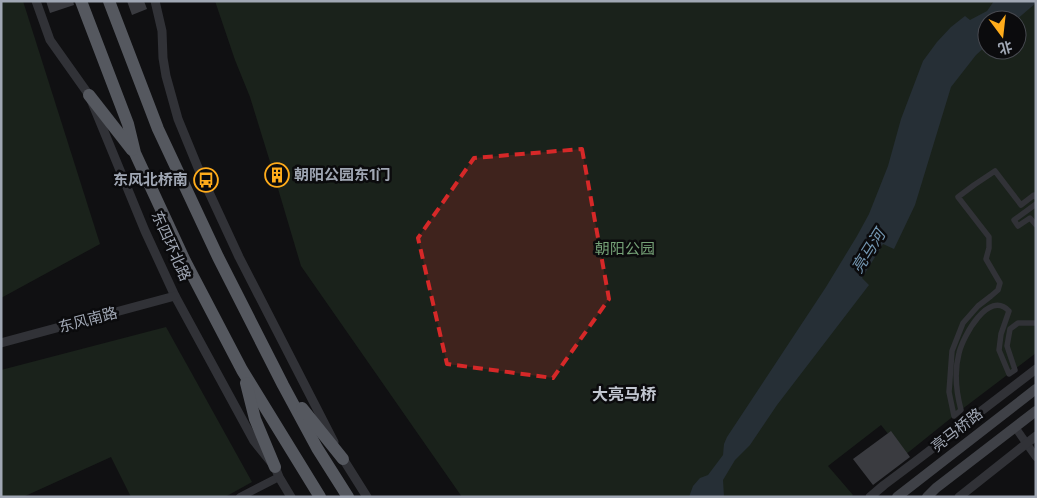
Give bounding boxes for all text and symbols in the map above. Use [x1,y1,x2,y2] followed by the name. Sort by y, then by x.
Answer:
[977,10,1027,60] north arrow
[997,38,1014,58] text: 北
[264,162,290,188] building icon: 朝阳公园东1门
[294,165,390,184] place label: 朝阳公园东1门
[193,167,219,193] bus stop icon: 东风北桥南
[113,170,188,189] place label: 东风北桥南
[148,208,195,284] street label: 东四环北路
[847,223,891,277] water label: 亮马河
[595,239,655,258] park label: 朝阳公园
[56,303,119,336] street label: 东风南路
[592,384,657,404] district label: 大亮马桥
[927,404,986,456] street label: 亮马桥路

